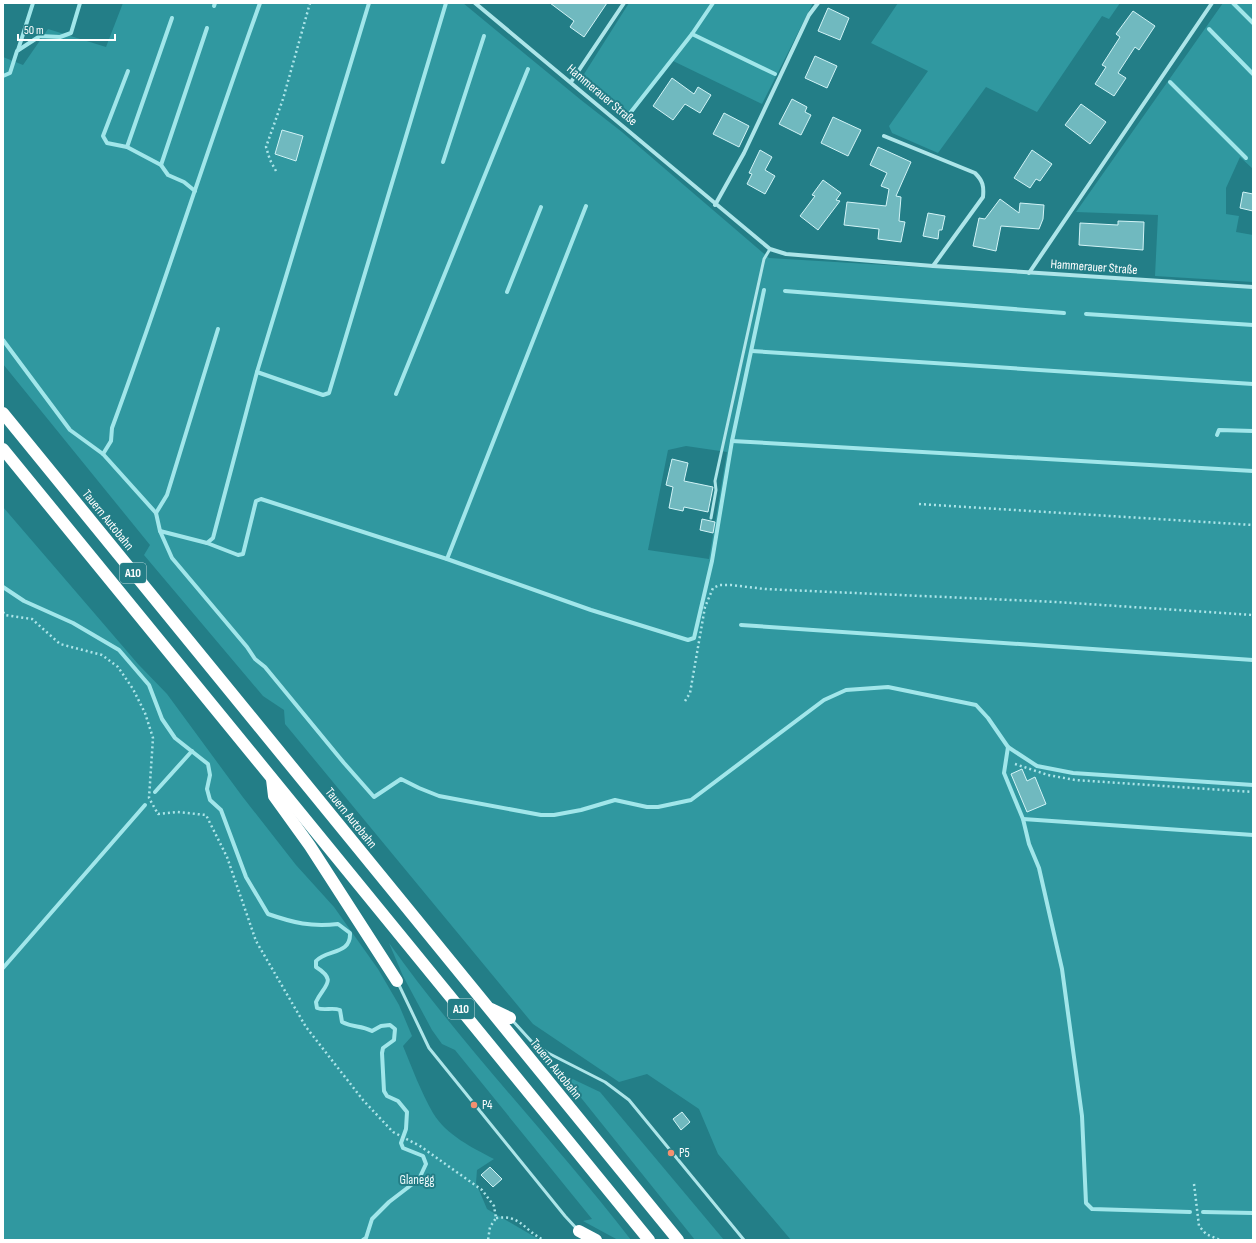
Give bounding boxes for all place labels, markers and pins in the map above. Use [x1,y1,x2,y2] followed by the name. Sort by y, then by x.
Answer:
[482,1097,493,1113] place label: P4
[469,1100,479,1110] marker: P4
[679,1145,690,1161] place label: P5
[666,1148,676,1158] marker: P5

